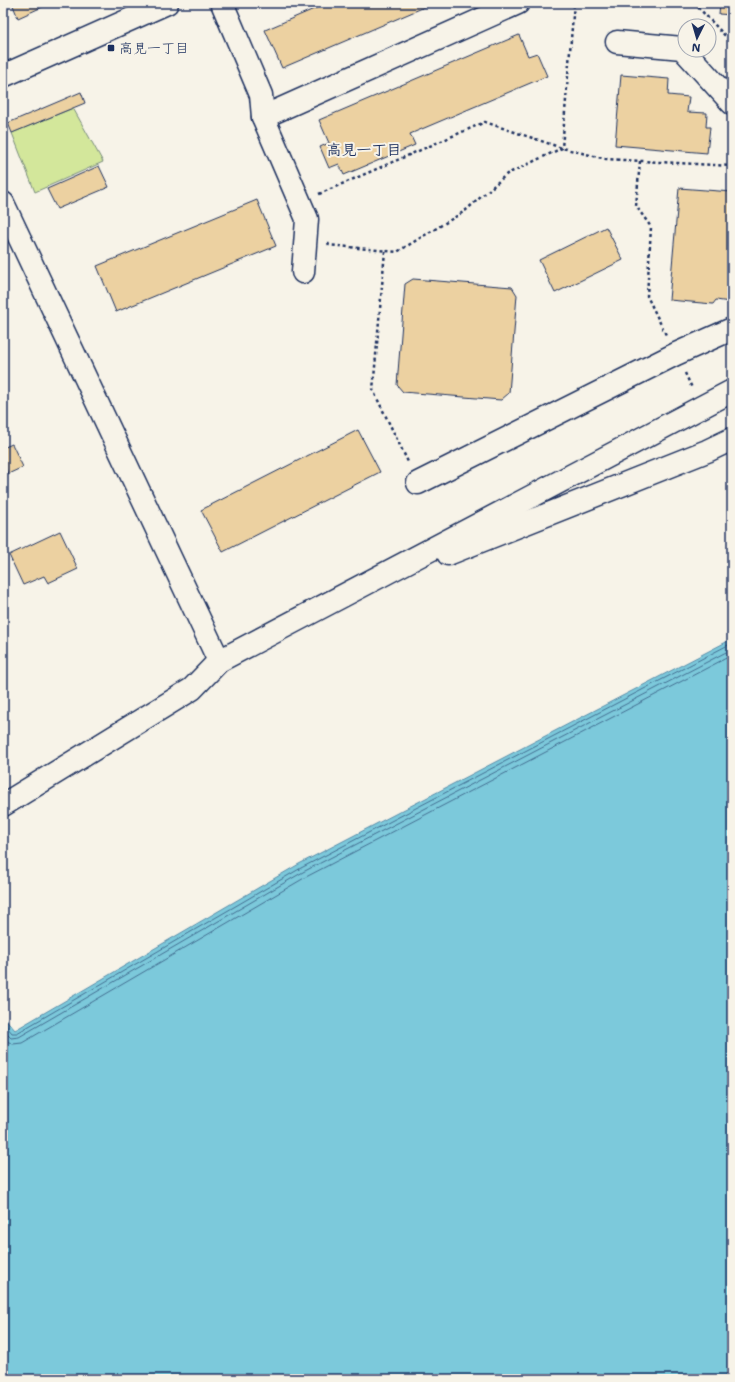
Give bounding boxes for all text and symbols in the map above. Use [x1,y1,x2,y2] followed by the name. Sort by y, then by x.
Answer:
[677,18,717,58] north arrow
[119,39,189,57] place label: 高見一丁目
[691,40,701,55] text: N
[106,43,116,53] marker: 高見一丁目
[326,140,402,160] district label: 高見一丁目

